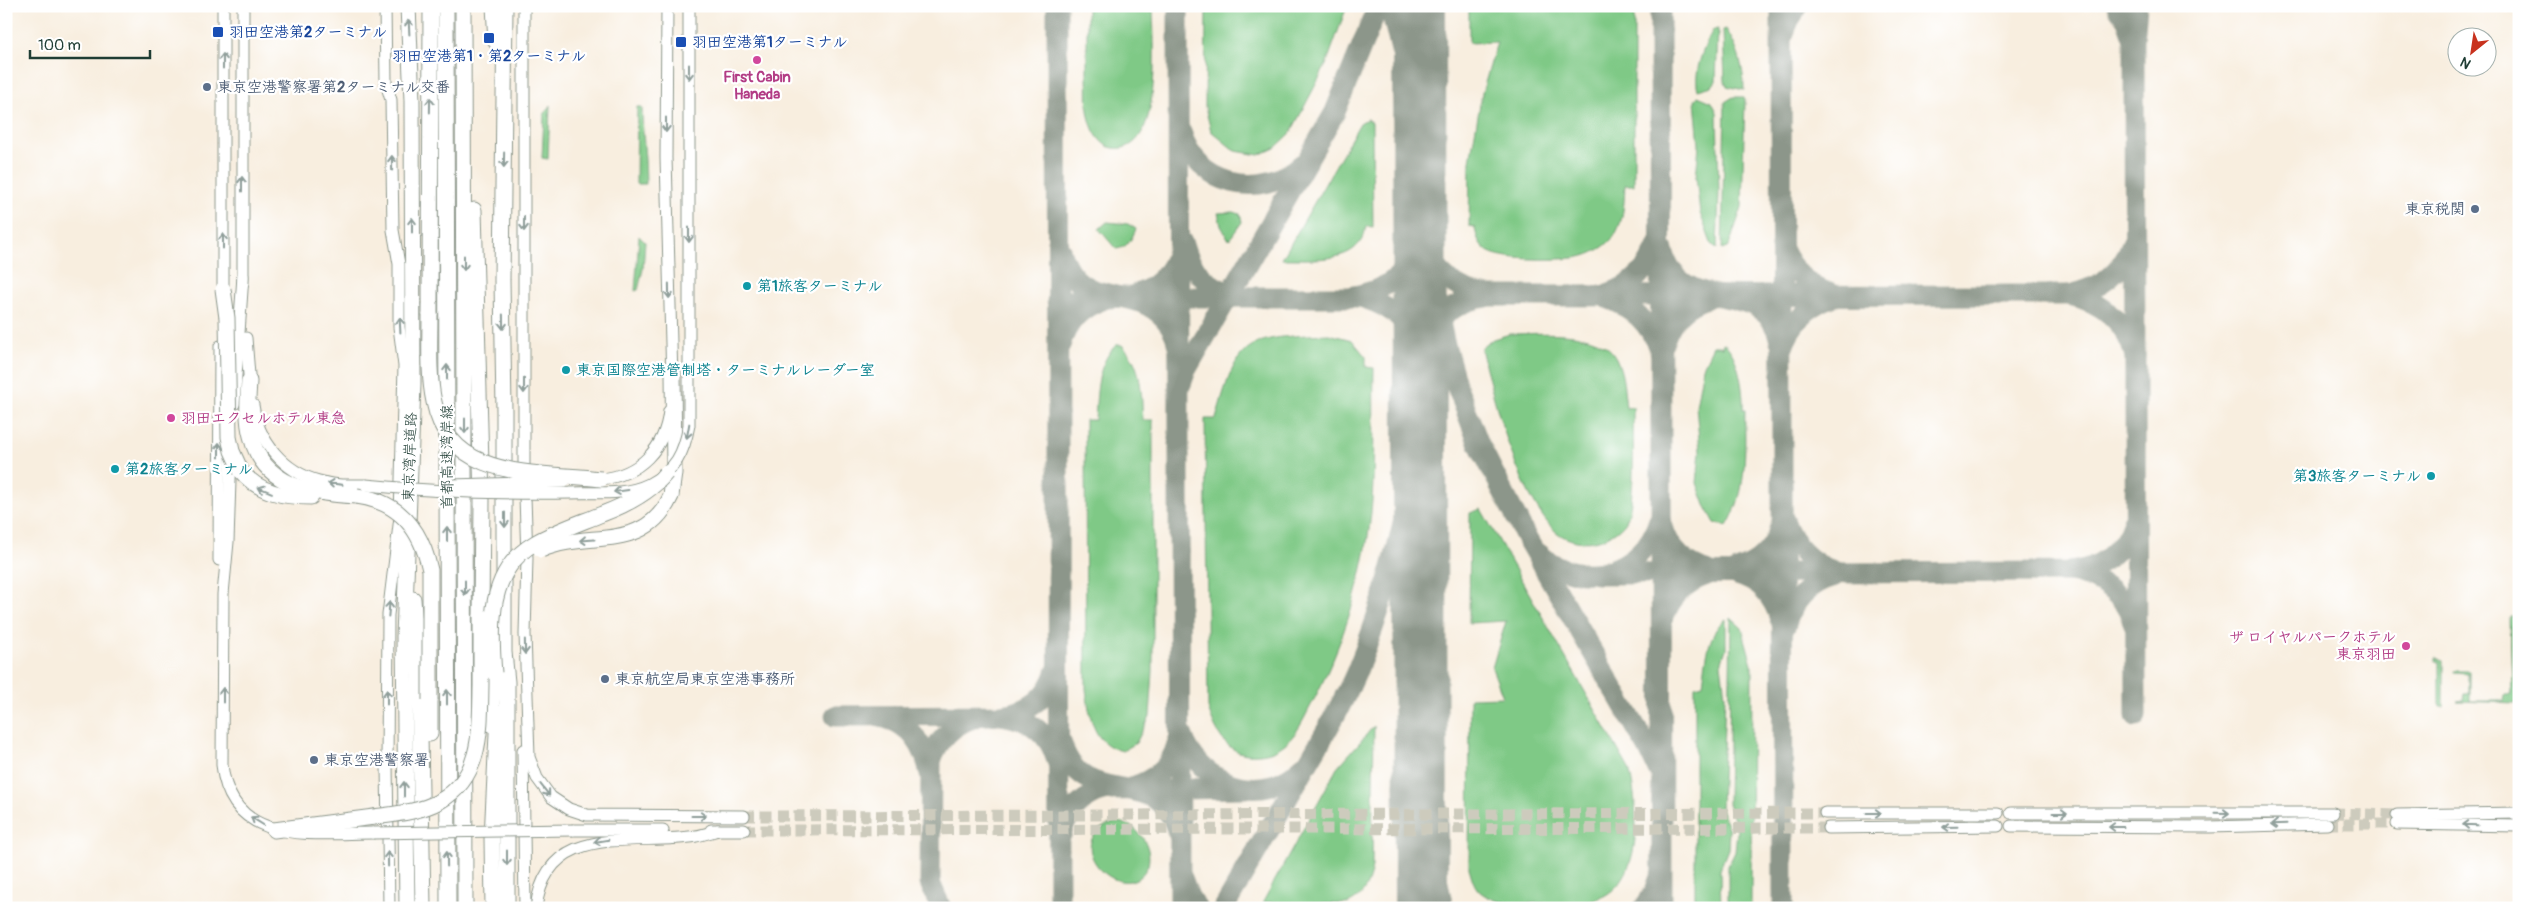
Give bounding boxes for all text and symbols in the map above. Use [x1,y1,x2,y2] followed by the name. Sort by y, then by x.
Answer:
[405,19,414,35] one-way arrow
[229,23,387,42] place label: 羽田空港第2ターミナル
[211,25,225,39] marker: 羽田空港第2ターミナル
[30,28,150,60] scale bar
[2448,28,2498,78] north arrow
[482,31,496,45] marker: 羽田空港第1・第2ターミナル
[692,33,848,52] place label: 羽田空港第1ターミナル
[674,35,688,49] marker: 羽田空港第1ターミナル
[38,36,81,55] text: 100 m
[392,47,586,66] place label: 羽田空港第1・第2ターミナル
[218,53,228,69] one-way arrow
[2457,53,2474,73] text: N
[751,54,763,66] marker: First Cabin Haneda
[684,64,694,80] one-way arrow
[723,68,791,104] place label: First Cabin Haneda
[217,78,450,97] place label: 東京空港警察署第2ターミナル交番
[201,81,213,93] marker: 東京空港警察署第2ターミナル交番
[425,98,435,114] one-way arrow
[661,116,671,133] one-way arrow
[499,152,509,168] one-way arrow
[387,155,397,172] one-way arrow
[237,176,247,192] one-way arrow
[2405,200,2465,219] place label: 東京税関
[2469,203,2481,215] marker: 東京税関
[519,216,529,232] one-way arrow
[408,217,417,233] one-way arrow
[684,226,694,243] one-way arrow
[218,233,228,249] one-way arrow
[459,255,469,271] one-way arrow
[757,277,883,296] place label: 第1旅客ターミナル
[741,280,753,292] marker: 第1旅客ターミナル
[664,283,673,299] one-way arrow
[498,314,508,330] one-way arrow
[395,317,404,333] one-way arrow
[576,361,875,380] place label: 東京国際空港管制塔・ターミナルレーダー室
[442,364,452,380] one-way arrow
[560,364,572,376] marker: 東京国際空港管制塔・ターミナルレーダー室
[519,378,529,394] one-way arrow
[438,404,457,510] street label: 首都高速湾岸線
[181,409,346,428] place label: 羽田エクセルホテル東急
[165,412,177,424] marker: 羽田エクセルホテル東急
[399,412,421,502] street label: 東京湾岸道路
[460,418,470,434] one-way arrow
[682,423,692,439] one-way arrow
[214,443,224,459] one-way arrow
[125,460,253,479] place label: 第2旅客ターミナル
[109,463,121,475] marker: 第2旅客ターミナル
[2293,467,2421,486] place label: 第3旅客ターミナル
[2425,470,2437,482] marker: 第3旅客ターミナル
[327,479,343,489] one-way arrow
[258,485,273,494] one-way arrow
[614,486,630,496] one-way arrow
[500,512,510,528] one-way arrow
[442,526,452,542] one-way arrow
[579,535,595,544] one-way arrow
[460,580,470,596] one-way arrow
[384,601,394,617] one-way arrow
[2229,628,2396,664] place label: ザ ロイヤルパークホテル 東京羽田
[520,639,530,655] one-way arrow
[2400,640,2412,652] marker: ザ ロイヤルパークホテル 東京羽田
[615,670,795,689] place label: 東京航空局東京空港事務所
[599,673,611,685] marker: 東京航空局東京空港事務所
[219,687,228,703] one-way arrow
[382,689,392,705] one-way arrow
[442,689,452,705] one-way arrow
[324,751,429,770] place label: 東京空港警察署
[308,754,320,766] marker: 東京空港警察署
[399,781,409,798] one-way arrow
[540,783,551,796] one-way arrow
[1866,808,1882,818] one-way arrow
[2052,808,2068,818] one-way arrow
[2214,808,2230,818] one-way arrow
[691,812,707,821] one-way arrow
[250,816,264,826] one-way arrow
[2271,820,2287,829] one-way arrow
[2462,820,2478,829] one-way arrow
[1942,822,1958,832] one-way arrow
[2108,822,2124,832] one-way arrow
[593,837,609,847] one-way arrow
[502,850,512,866] one-way arrow
[383,851,393,868] one-way arrow
[442,851,452,868] one-way arrow

